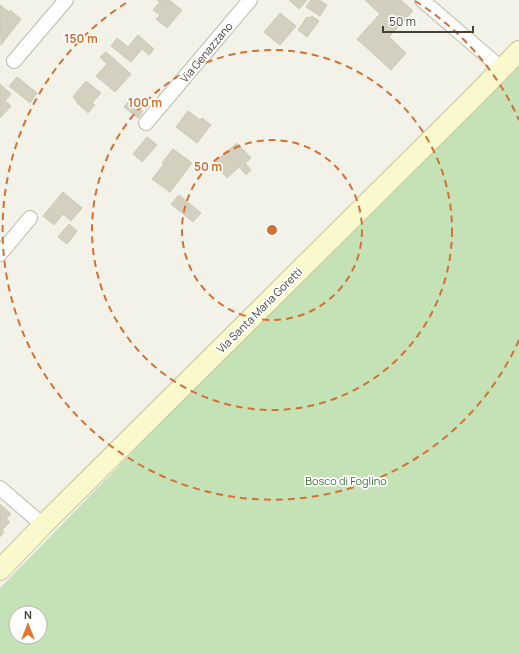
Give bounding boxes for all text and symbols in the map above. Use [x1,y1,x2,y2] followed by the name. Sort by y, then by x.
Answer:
[383,8,473,34] scale bar
[389,13,416,30] text: 50 m
[176,18,236,85] street label: Via Genazzano
[64,30,98,47] text: 150 m
[128,94,162,111] text: 100 m
[194,158,222,175] text: 50 m
[265,223,279,237] centre of rings
[213,264,305,356] street label: Via Santa Maria Goretti
[305,473,387,488] park label: Bosco di Foglino
[8,605,48,645] north arrow
[24,607,32,622] text: N

